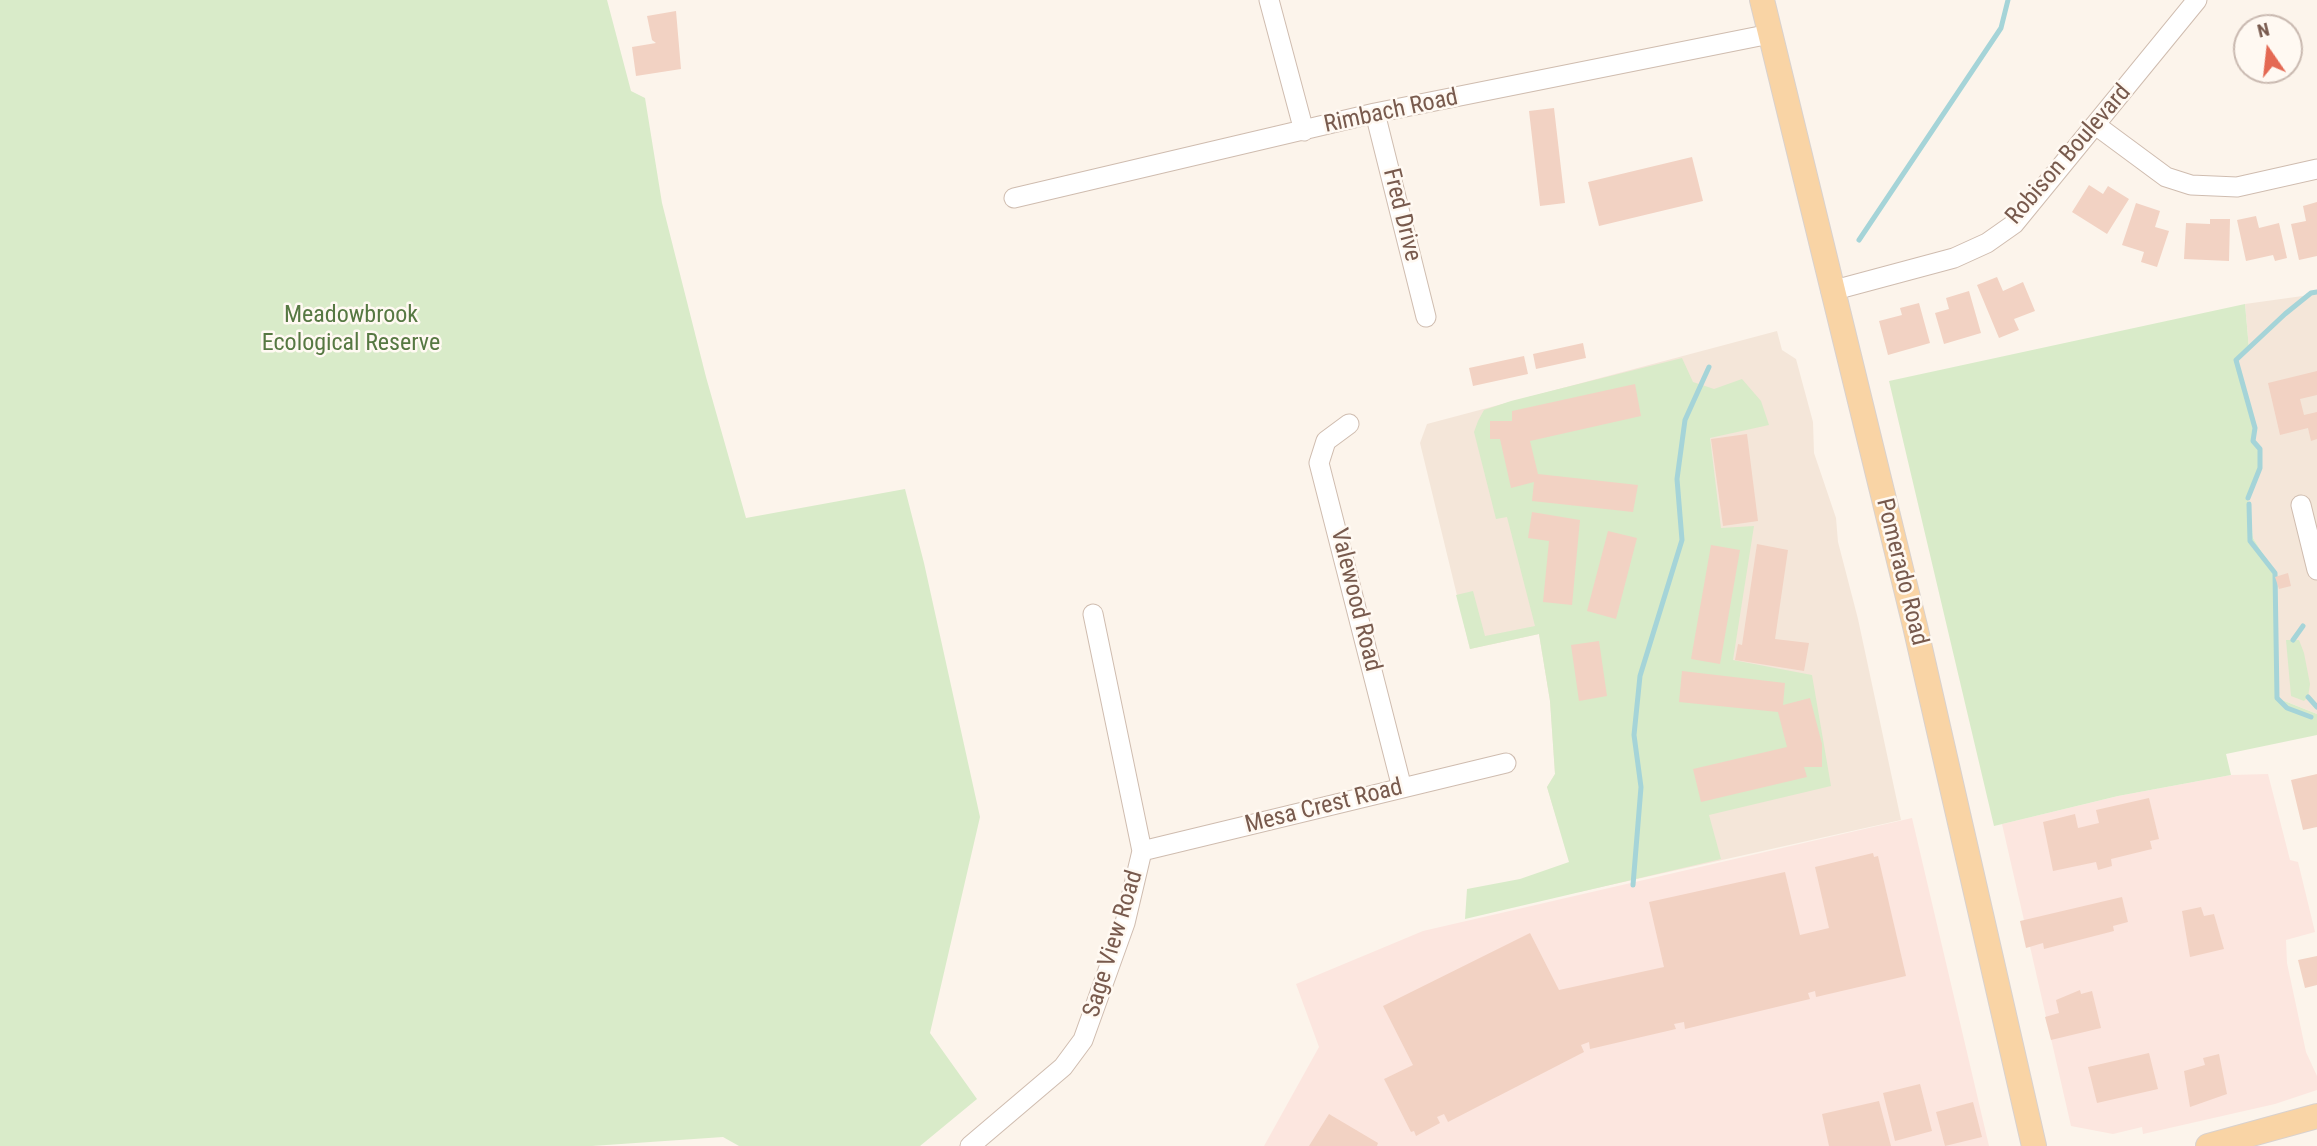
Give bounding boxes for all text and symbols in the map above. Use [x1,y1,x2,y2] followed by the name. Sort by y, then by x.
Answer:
[2233,14,2303,84] north arrow
[2255,18,2272,43] text: N
[2000,79,2138,231] street label: Robison Boulevard
[1321,84,1461,140] street label: Rimbach Road
[1376,165,1426,265] street label: Fred Drive
[262,302,440,358] park label: Meadowbrook Ecological Reserve
[1869,495,1933,649] street label: Pomerado Road
[1323,525,1387,675] street label: Valewood Road
[1242,774,1406,840] street label: Mesa Crest Road
[1078,867,1150,1021] street label: Sage View Road

